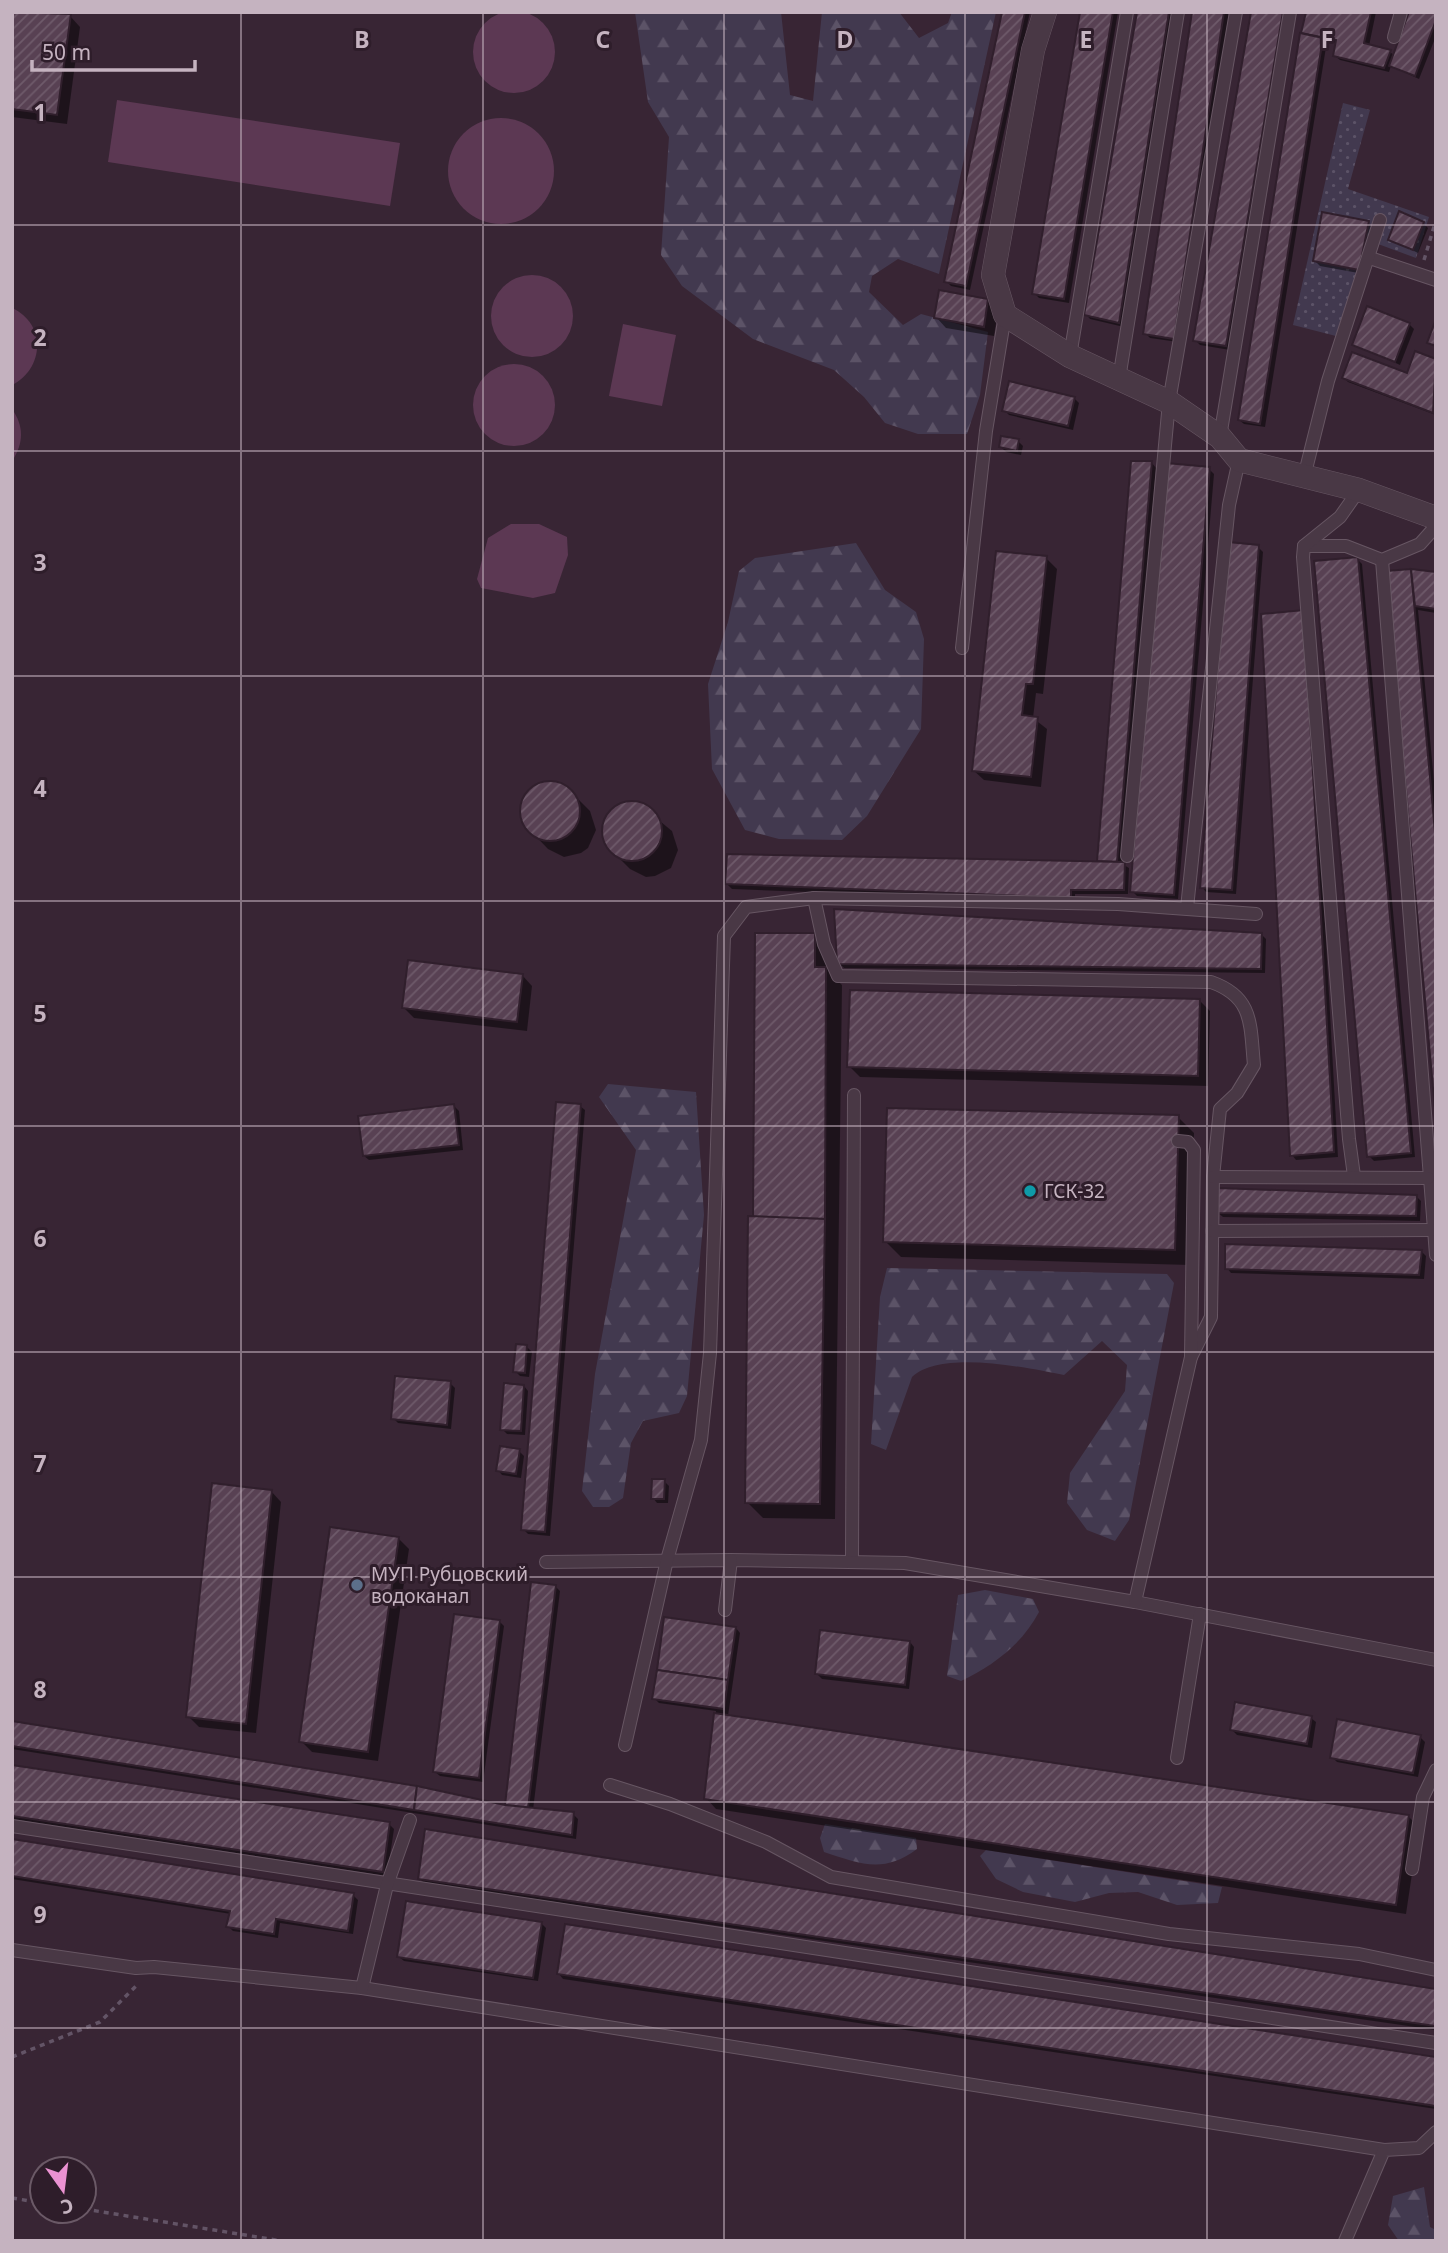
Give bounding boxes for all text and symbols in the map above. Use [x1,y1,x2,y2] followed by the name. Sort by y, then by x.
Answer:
[354,23,370,55] text: B
[596,23,611,55] text: C
[837,23,853,55] text: D
[1080,23,1092,55] text: E
[1321,23,1333,55] text: F
[32,28,194,72] scale bar
[42,38,91,66] text: 50 m
[33,96,47,128] text: 1
[33,321,47,353] text: 2
[33,546,47,578] text: 3
[33,772,47,804] text: 4
[33,997,47,1029] text: 5
[1044,1178,1105,1204] place label: ГСК-32
[1022,1183,1038,1199] marker: ГСК-32
[33,1222,47,1254] text: 6
[33,1447,47,1479] text: 7
[371,1561,528,1609] place label: МУП Рубцовский водоканал
[349,1577,365,1593] marker: МУП Рубцовский водоканал
[33,1673,47,1705] text: 8
[33,1898,47,1930] text: 9
[28,2155,98,2225] north arrow
[58,2192,76,2221] text: С

